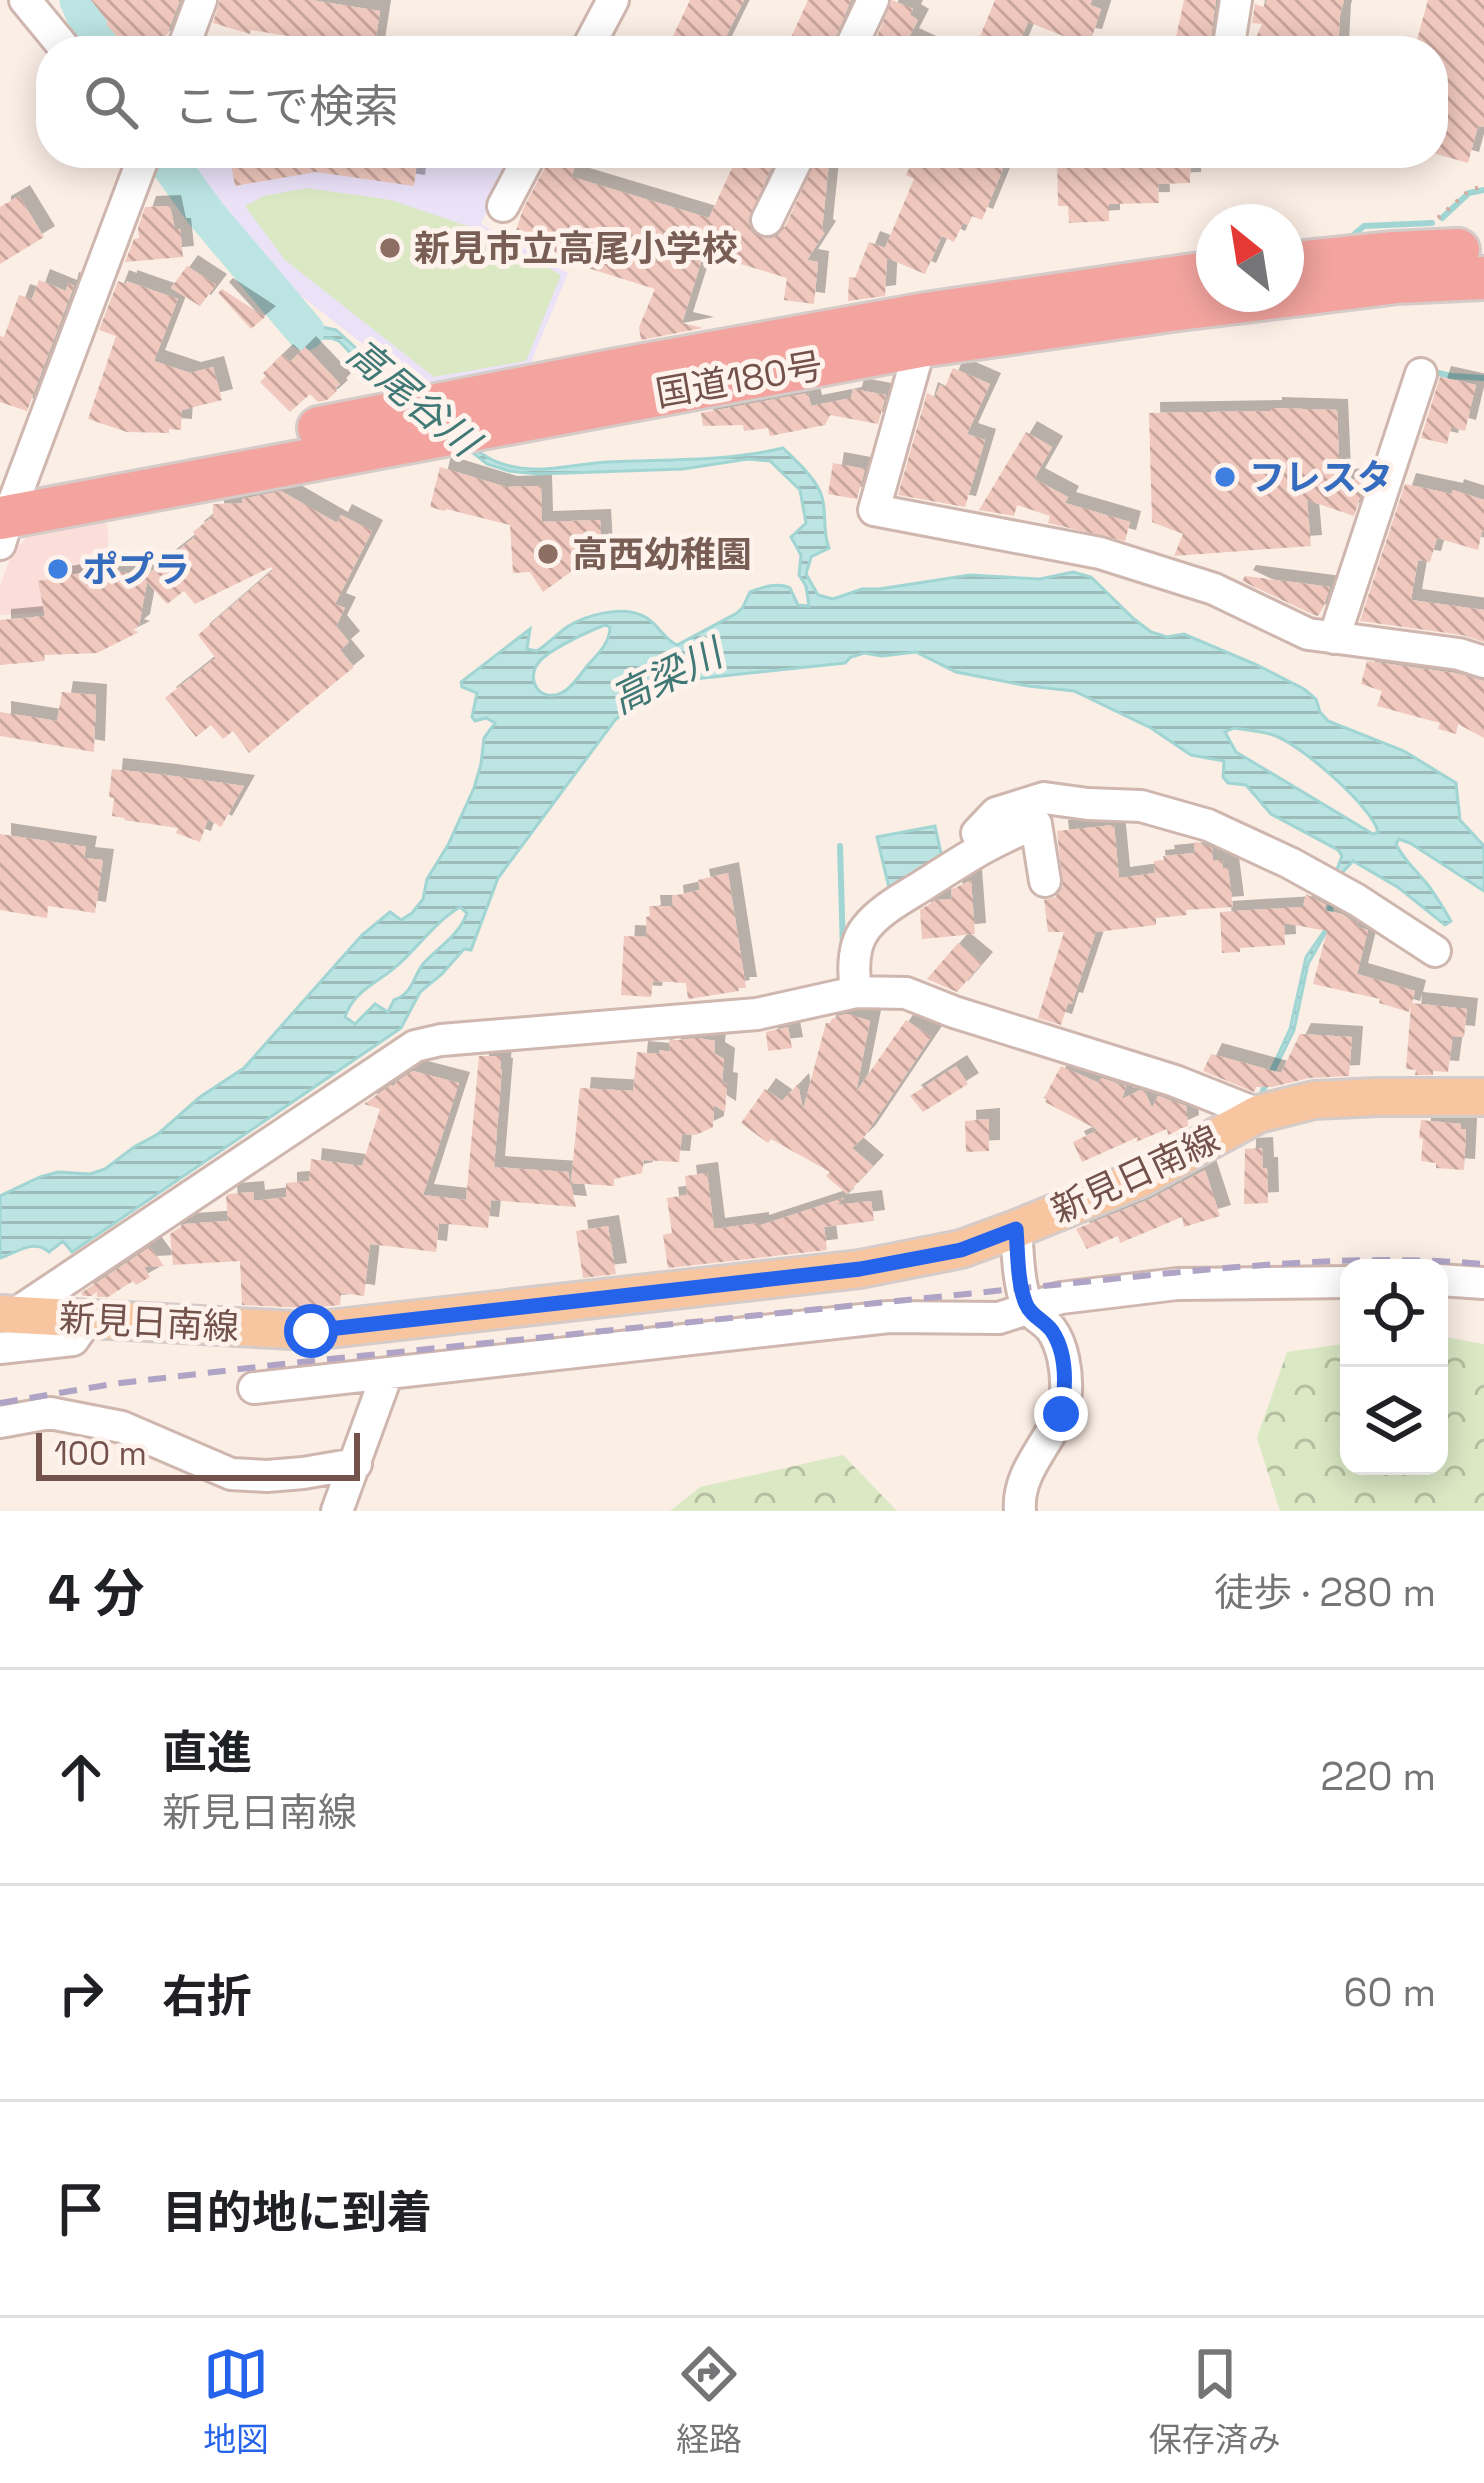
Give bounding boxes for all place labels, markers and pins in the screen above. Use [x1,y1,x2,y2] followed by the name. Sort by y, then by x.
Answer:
[414,226,738,272] place label: 新見市立高尾小学校
[377,235,403,261] marker: 新見市立高尾小学校
[1249,455,1393,501] place label: フレスタ
[1212,464,1238,490] marker: フレスタ
[572,532,752,578] place label: 高西幼稚園
[535,541,561,567] marker: 高西幼稚園
[82,547,190,593] place label: ポプラ
[45,556,71,582] marker: ポプラ

